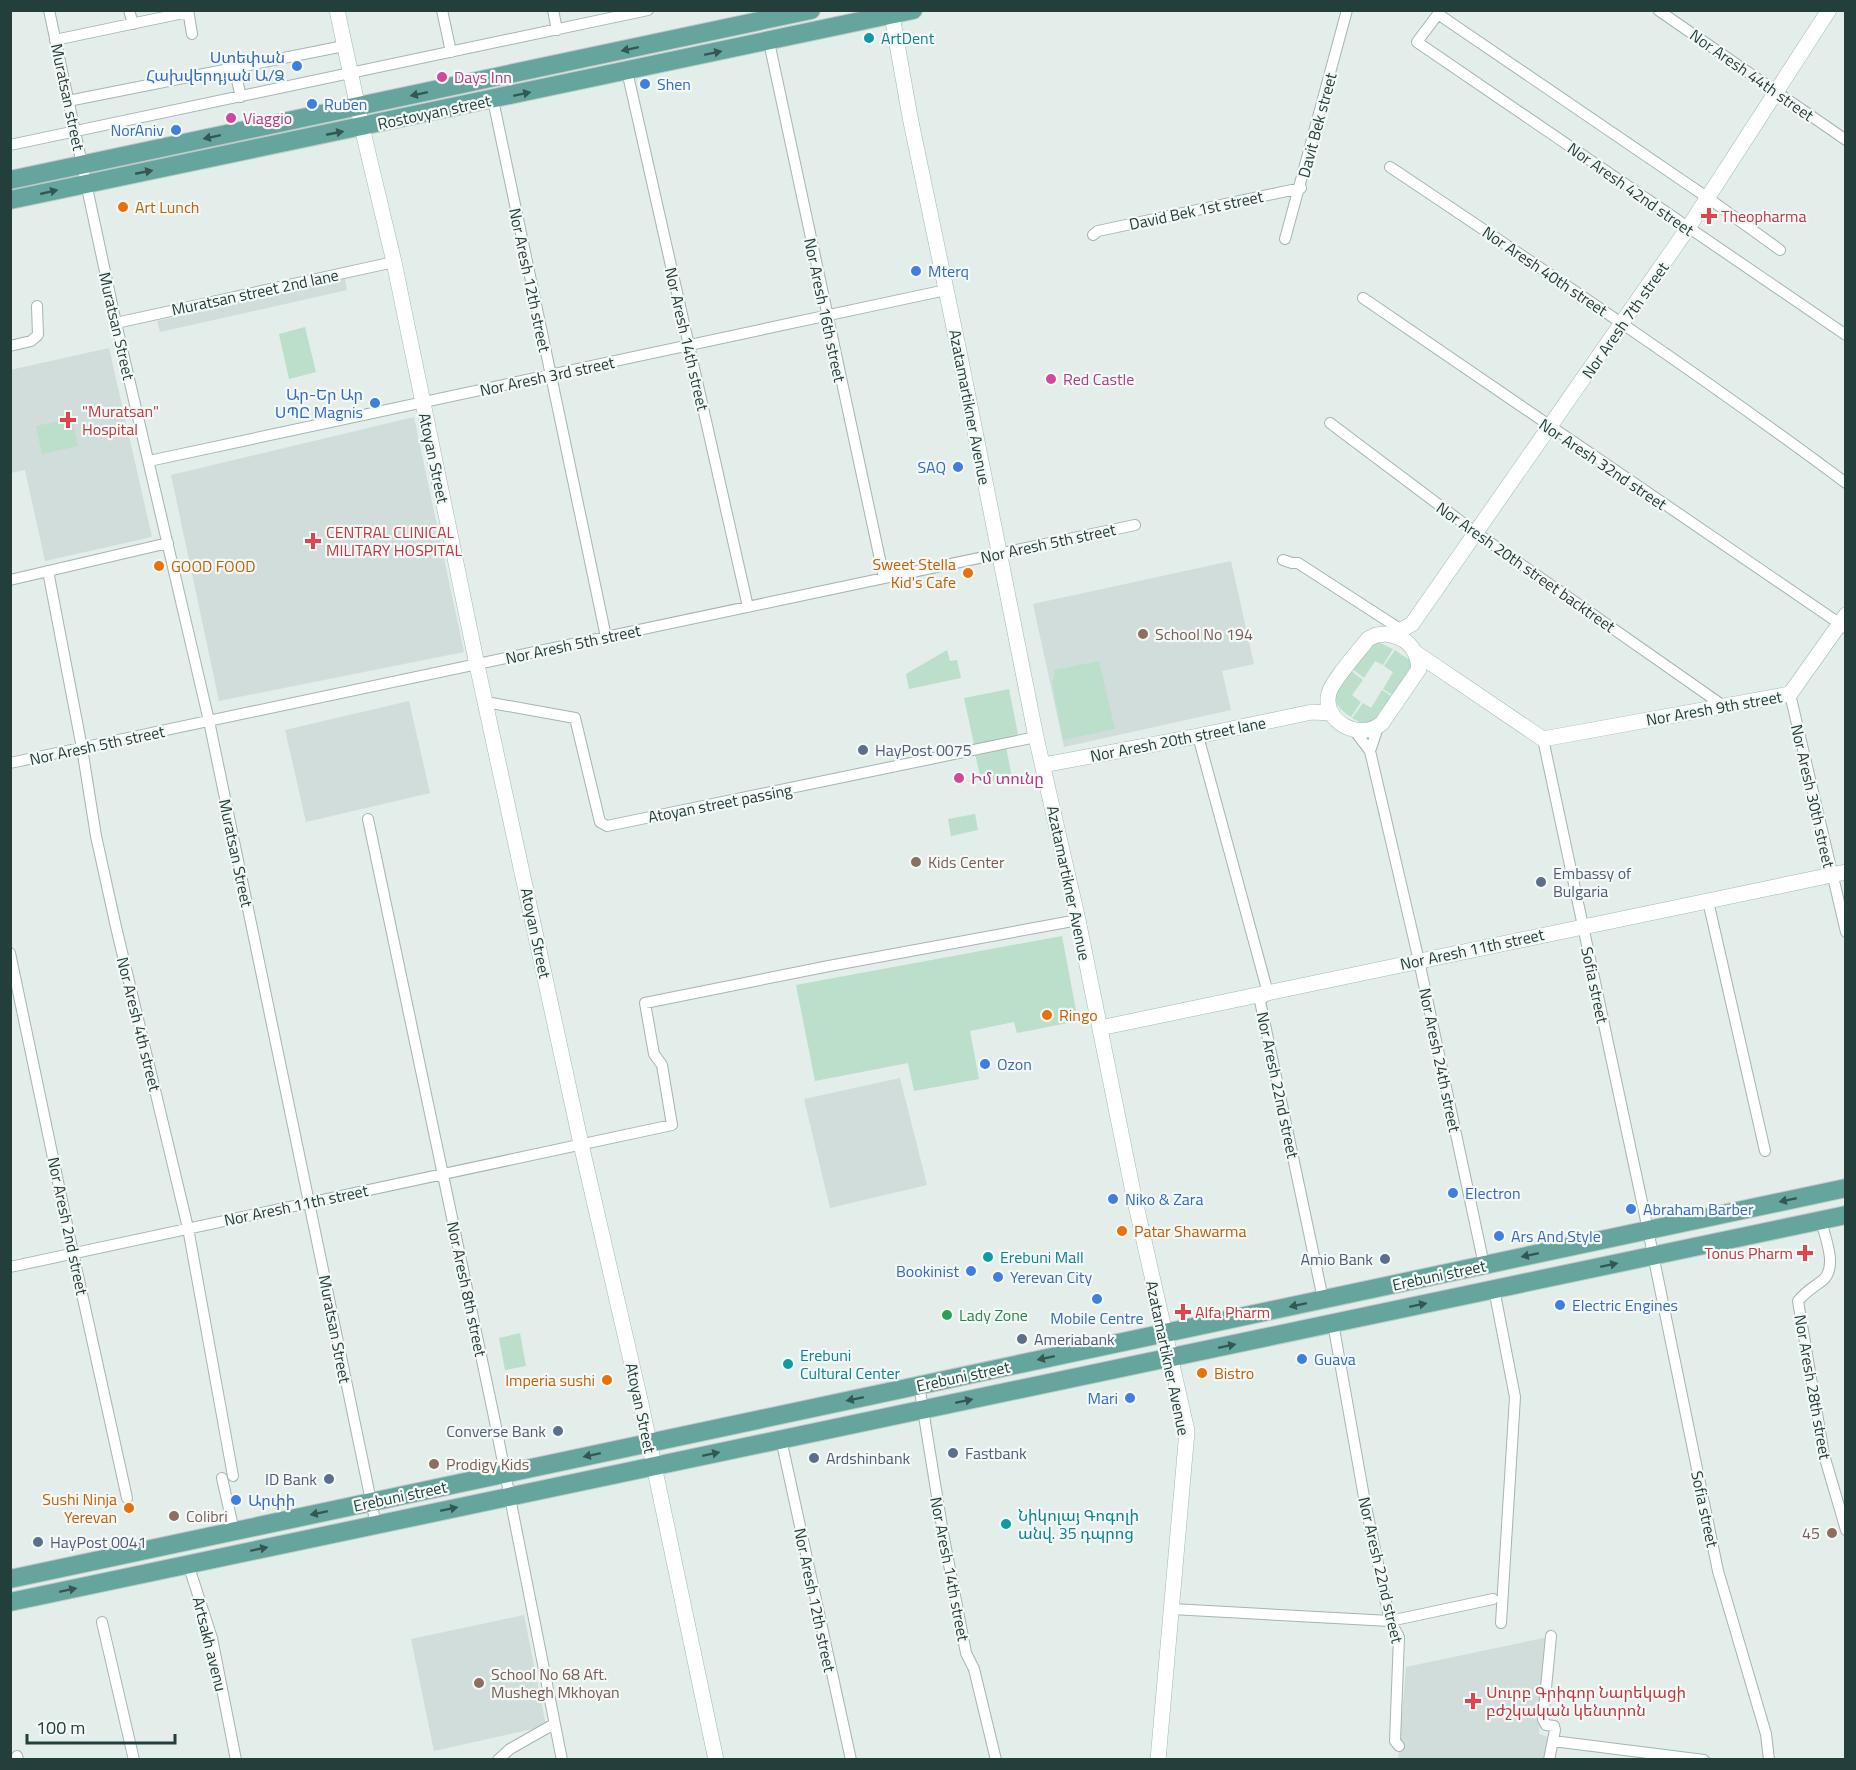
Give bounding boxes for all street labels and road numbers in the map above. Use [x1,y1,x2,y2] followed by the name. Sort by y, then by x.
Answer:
[1685,23,1819,127] street label: Nor Aresh 44th street
[45,41,91,153] street label: Muratsan street
[1291,69,1343,180] street label: Davit Bek street
[375,88,493,136] street label: Rostovyan street
[1563,136,1699,242] street label: Nor Aresh 42nd street
[1127,184,1266,236] street label: David Bek 1st street
[503,206,557,355] street label: Nor Aresh 12th street
[1478,220,1613,322] street label: Nor Aresh 40th street
[798,236,852,385] street label: Nor Aresh 16th street
[1576,256,1675,383] street label: Nor Aresh 7th street
[169,263,341,321] street label: Muratsan street 2nd lane
[659,265,715,413] street label: Nor Aresh 14th street
[93,270,141,383] street label: Muratsan Street
[943,327,997,487] street label: Azatamartikner Avenue
[477,350,617,402] street label: Nor Aresh 3rd street
[413,410,455,506] street label: Atoyan Street
[1534,412,1672,516] street label: Nor Aresh 32nd street
[1432,496,1621,638] street label: Nor Aresh 20th street backtreet
[978,517,1118,569] street label: Nor Aresh 5th street
[503,618,643,670] street label: Nor Aresh 5th street
[1644,684,1784,732] street label: Nor Aresh 9th street
[1088,710,1268,768] street label: Nor Aresh 20th street lane
[27,719,167,771] street label: Nor Aresh 5th street
[1785,722,1841,870] street label: Nor Aresh 30th street
[646,777,794,829] street label: Atoyan street passing
[213,797,259,910] street label: Muratsan Street
[1041,803,1097,963] street label: Azatamartikner Avenue
[515,885,557,981] street label: Atoyan Street
[1398,922,1547,976] street label: Nor Aresh 11th street
[1575,945,1615,1026] street label: Sofia street
[111,954,167,1094] street label: Nor Aresh 4th street
[1413,986,1467,1135] street label: Nor Aresh 24th street
[1251,1009,1305,1161] street label: Nor Aresh 22nd street
[42,1155,94,1298] street label: Nor Aresh 2nd street
[222,1178,371,1232] street label: Nor Aresh 11th street
[441,1219,493,1359] street label: Nor Aresh 8th street
[1390,1253,1488,1297] street label: Erebuni street
[313,1273,357,1386] street label: Muratsan Street
[1140,1278,1196,1438] street label: Azatamartikner Avenue
[1788,1313,1838,1462] street label: Nor Aresh 28th street
[914,1354,1012,1398] street label: Erebuni street
[620,1360,662,1456] street label: Atoyan Street
[1685,1469,1725,1550] street label: Sofia street
[351,1474,449,1518] street label: Erebuni street
[1352,1494,1410,1646] street label: Nor Aresh 22nd street
[924,1495,976,1644] street label: Nor Aresh 14th street
[788,1526,842,1675] street label: Nor Aresh 12th street
[187,1594,233,1694] street label: Artsakh avenu

